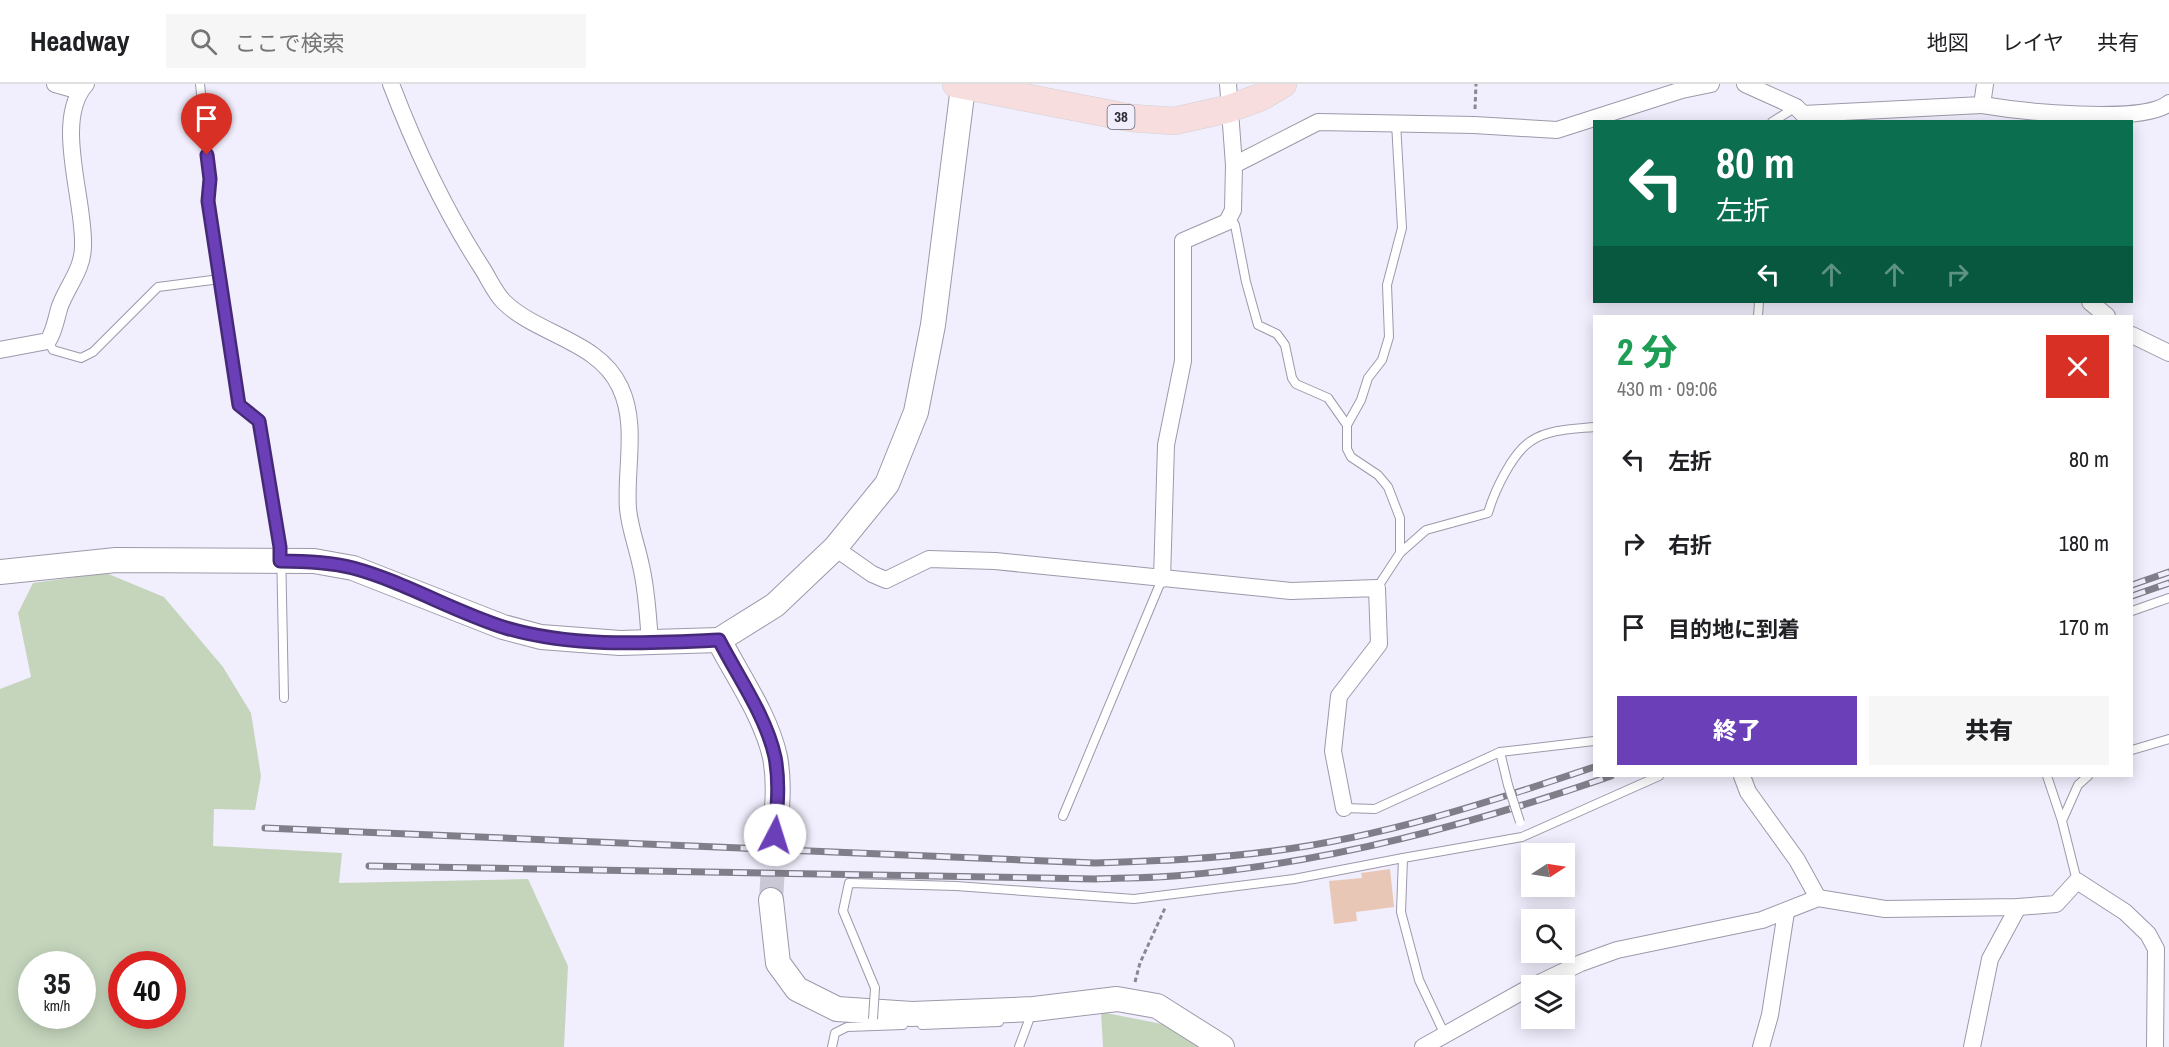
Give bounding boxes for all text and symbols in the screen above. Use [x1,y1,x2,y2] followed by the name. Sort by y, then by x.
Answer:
[166,14,586,68] search box
[30,22,130,60] text: Headway
[187,25,220,58] icon: search
[235,28,345,58] text: ここで検索
[1927,28,1969,57] text: 地図
[2002,28,2064,57] text: レイヤ
[2097,28,2139,57] text: 共有
[181,93,232,155] pin
[190,102,223,135] icon: arrive
[1108,105,1134,129] road number: 38
[1716,135,1795,191] text: 80 m
[1617,144,1695,222] icon: left
[1716,192,1770,228] text: 左折
[1752,258,1785,291] icon: left
[1815,258,1848,291] icon: ahead
[1878,258,1911,291] icon: ahead
[1941,258,1974,291] icon: right
[1617,328,1678,376] text: 2 分
[2046,335,2109,398] button: close
[1617,375,1717,402] text: 430 m · 09:06
[1617,443,1650,476] icon: left
[2069,444,2109,474] text: 80 m
[1668,446,1712,476] text: 左折
[1617,527,1650,560] icon: right
[2059,528,2109,558] text: 180 m
[1668,530,1712,560] text: 右折
[1617,611,1650,644] icon: arrive
[2059,612,2109,642] text: 170 m
[1668,614,1800,644] text: 目的地に到着
[1617,696,1857,765] button: 終了
[1869,696,2109,765] button: 共有
[743,803,807,867] position arrow
[1521,843,1575,897] north arrow
[1521,843,1575,1029] map controls
[1521,909,1575,963] button: search
[108,951,186,1029] speed limit sign: 40
[43,963,71,1003] text: 35
[1521,975,1575,1029] button: layers
[44,995,70,1016] text: km/h

